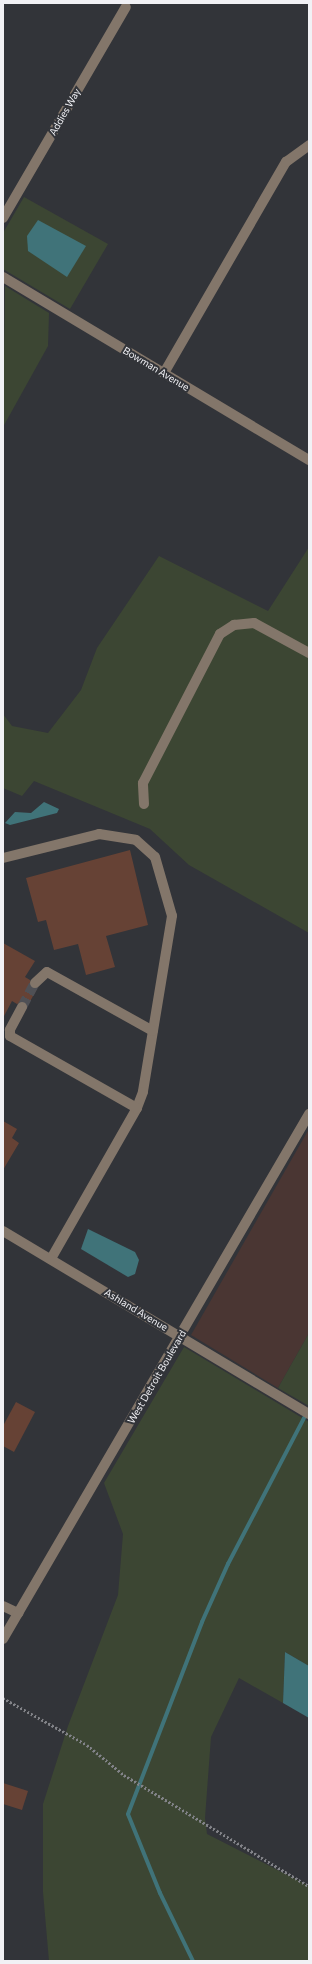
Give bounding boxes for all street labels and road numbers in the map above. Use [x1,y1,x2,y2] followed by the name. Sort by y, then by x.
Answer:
[47,86,83,138] street label: Addies Way
[121,344,191,394] street label: Bowman Avenue
[102,1286,170,1334] street label: Ashland Avenue
[125,1328,189,1426] street label: West Detroit Boulevard

